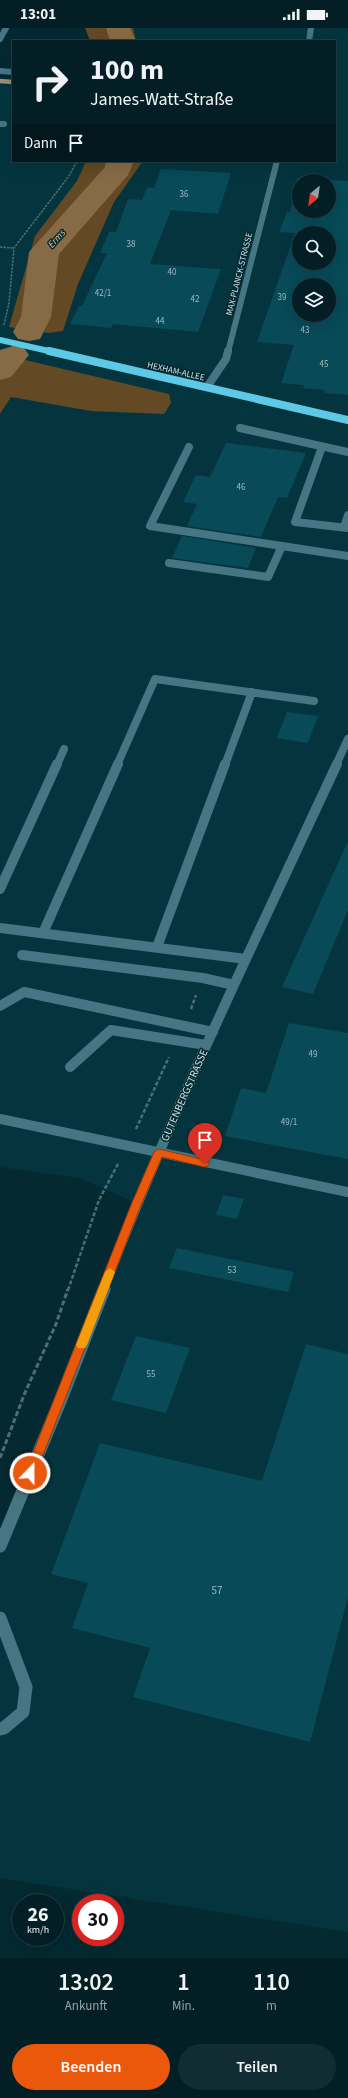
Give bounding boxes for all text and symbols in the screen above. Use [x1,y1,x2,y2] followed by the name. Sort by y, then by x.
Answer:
[20,4,56,25] text: 13:01
[90,50,164,90] text: 100 m
[24,56,76,108] icon: right
[90,87,233,112] text: James-Watt-Straße
[65,132,87,154] icon: arrive
[24,133,57,154] text: Dann
[292,174,336,218] north arrow
[292,174,336,322] map controls
[180,188,189,201] house number: 36
[45,226,69,251] water label: Erms
[292,226,336,270] button: search
[223,231,256,317] street label: MAX-PLANCK-STRASSE
[127,238,136,251] house number: 38
[168,266,177,279] house number: 40
[292,278,336,322] button: layers
[95,287,111,300] house number: 42/1
[278,291,287,304] house number: 39
[191,293,200,306] house number: 42
[156,315,165,328] house number: 44
[301,324,310,337] house number: 43
[320,358,329,371] house number: 45
[146,359,206,384] street label: HEXHAM-ALLEE
[237,481,246,494] house number: 46
[157,1047,212,1144] street label: GUTENBERGSTRASSE
[309,1048,318,1061] house number: 49
[281,1116,297,1129] house number: 49/1
[188,1123,222,1164] pin
[194,1129,216,1151] icon: arrive
[228,1264,237,1277] house number: 53
[147,1368,156,1381] house number: 55
[9,1452,51,1494] position arrow
[212,1583,222,1598] house number: 57
[72,1894,124,1946] speed limit sign: 30
[27,1901,49,1929] text: 26
[27,1923,49,1937] text: km/h
[58,1965,114,2000] text: 13:02
[177,1965,190,2000] text: 1
[253,1965,290,2000] text: 110
[65,1997,107,2015] text: Ankunft
[172,1997,195,2015] text: Min.
[266,1997,277,2015] text: m
[12,2044,170,2090] button: Beenden
[178,2044,336,2090] button: Teilen

